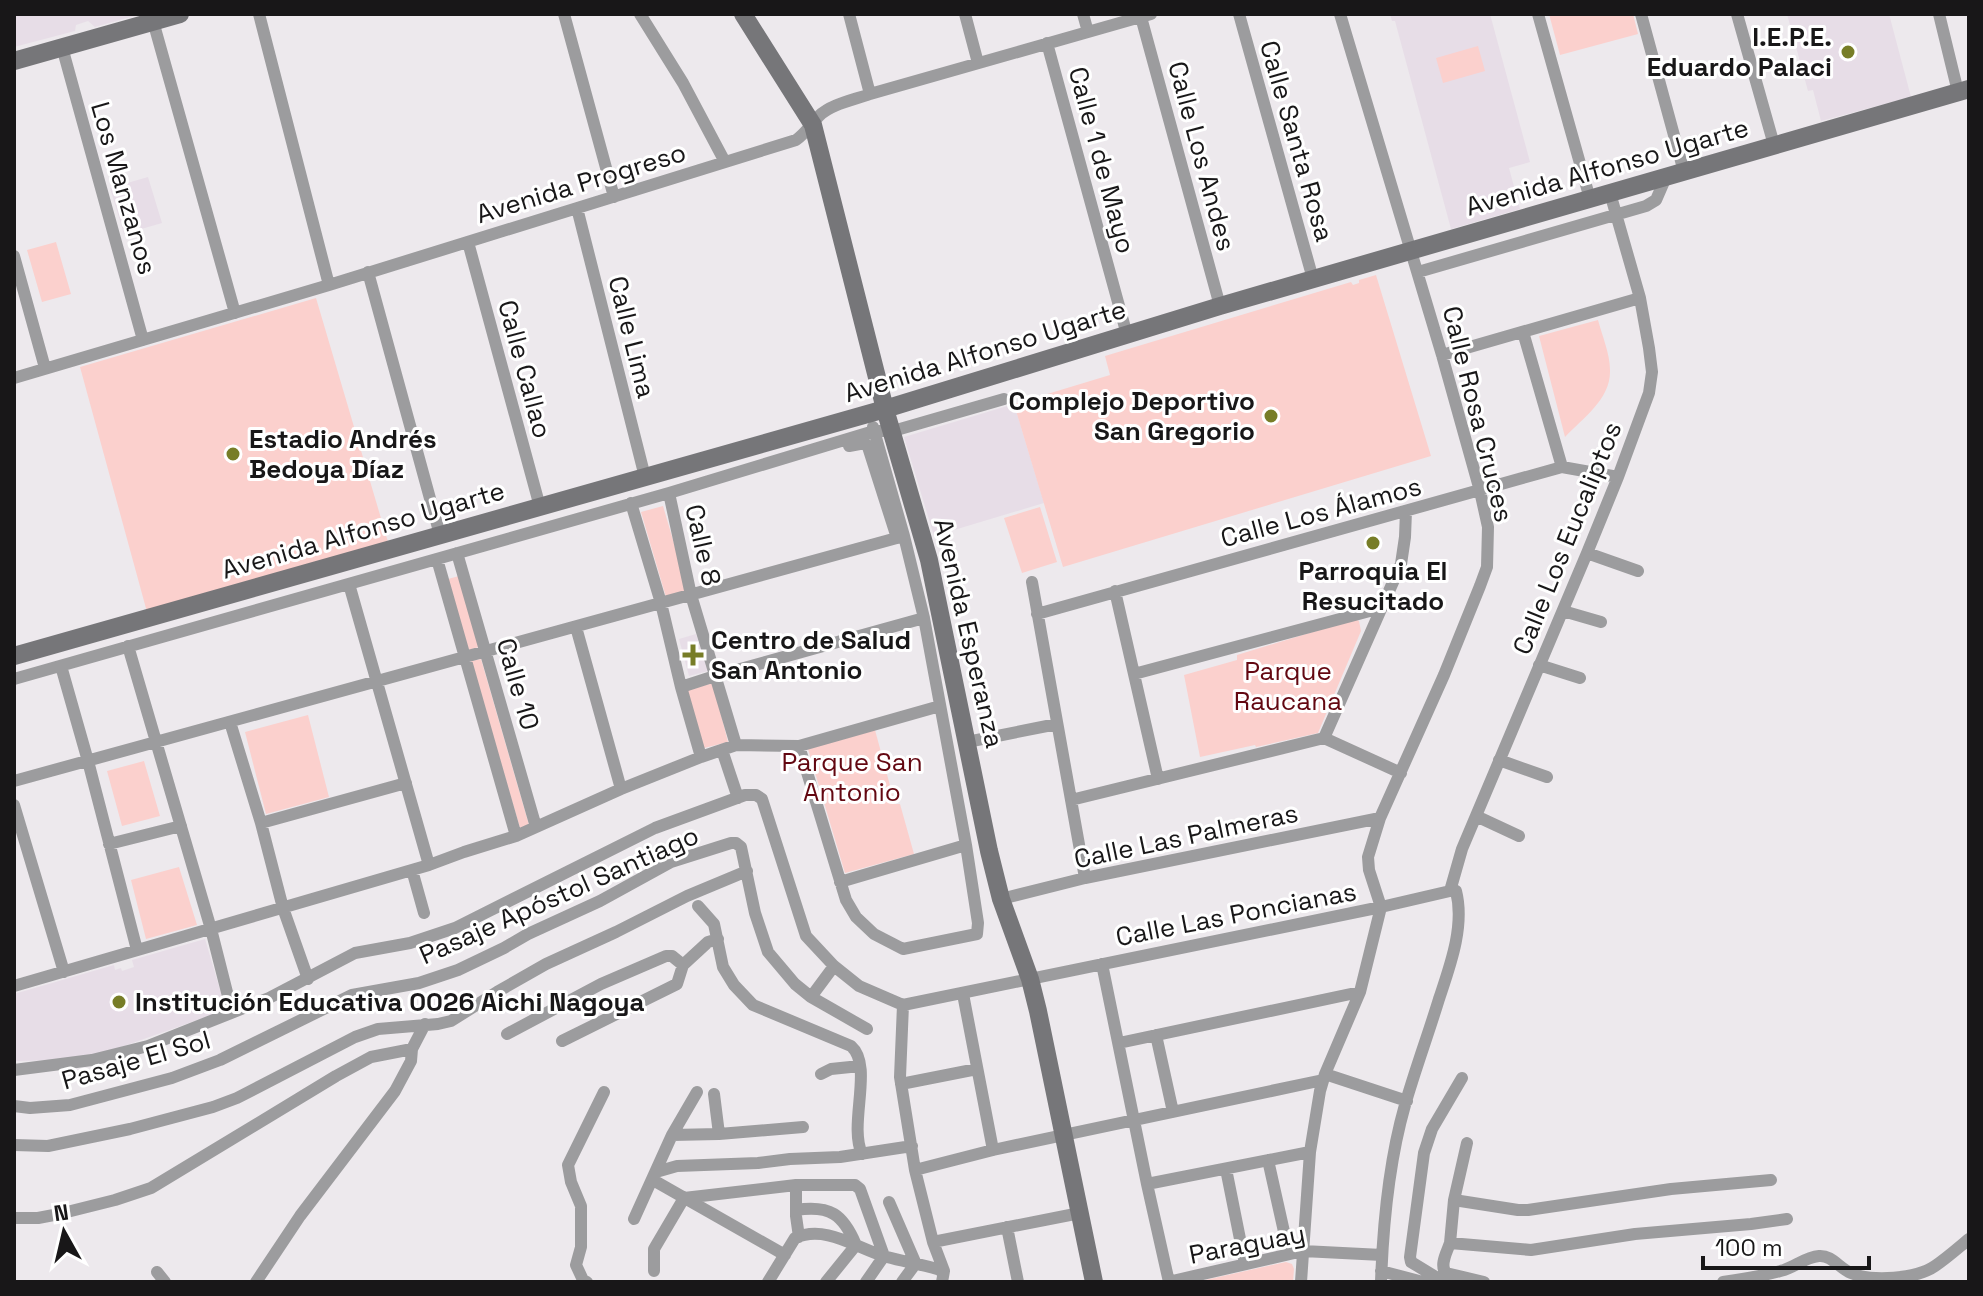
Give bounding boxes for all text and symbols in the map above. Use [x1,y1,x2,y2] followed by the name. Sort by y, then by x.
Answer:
[1647,20,1832,84] place label: I.E.P.E. Eduardo Palaci
[1252,37,1342,245] street label: Calle Santa Rosa
[1839,43,1857,61] marker: I.E.P.E. Eduardo Palaci
[1160,58,1244,254] street label: Calle Los Andes
[1061,63,1143,257] street label: Calle 1 de Mayo
[83,98,165,278] street label: Los Manzanos
[1462,110,1752,224] street label: Avenida Alfonso Ugarte
[472,135,690,231] street label: Avenida Progreso
[600,273,664,401] street label: Calle Lima
[840,292,1130,410] street label: Avenida Alfonso Ugarte
[490,296,560,442] street label: Calle Callao
[1435,303,1521,525] street label: Calle Rosa Cruces
[1008,384,1255,448] place label: Complejo Deportivo San Gregorio
[1262,407,1280,425] marker: Complejo Deportivo San Gregorio
[1505,417,1629,659] street label: Calle Los Eucaliptos
[249,422,437,486] place label: Estadio Andrés Bedoya Díaz
[224,445,242,463] marker: Estadio Andrés Bedoya Díaz
[1217,469,1425,555] street label: Calle Los Álamos
[218,473,508,587] street label: Avenida Alfonso Ugarte
[677,501,729,589] street label: Calle 8
[926,515,1012,751] street label: Avenida Esperanza
[1364,534,1382,552] marker: Parroquia El Resucitado
[1299,554,1447,618] place label: Parroquia El Resucitado
[711,623,911,687] place label: Centro de Salud San Antonio
[489,634,547,734] street label: Calle 10
[682,644,704,666] marker: Centro de Salud San Antonio
[1234,654,1342,718] park label: Parque Raucana
[781,745,923,809] park label: Parque San Antonio
[1071,796,1301,876] street label: Calle Las Palmeras
[414,818,704,972] street label: Pasaje Apóstol Santiago
[1113,874,1359,954] street label: Calle Las Poncianas
[135,985,645,1019] place label: Institución Educativa 0026 Aichi Nagoya
[110,993,128,1011] marker: Institución Educativa 0026 Aichi Nagoya
[58,1023,214,1097] street label: Pasaje El Sol
[24,1192,104,1272] north arrow
[52,1197,70,1227] text: N
[1186,1216,1308,1272] street label: Paraguay
[1703,1220,1869,1270] scale bar
[1715,1232,1783,1263] text: 100 m

